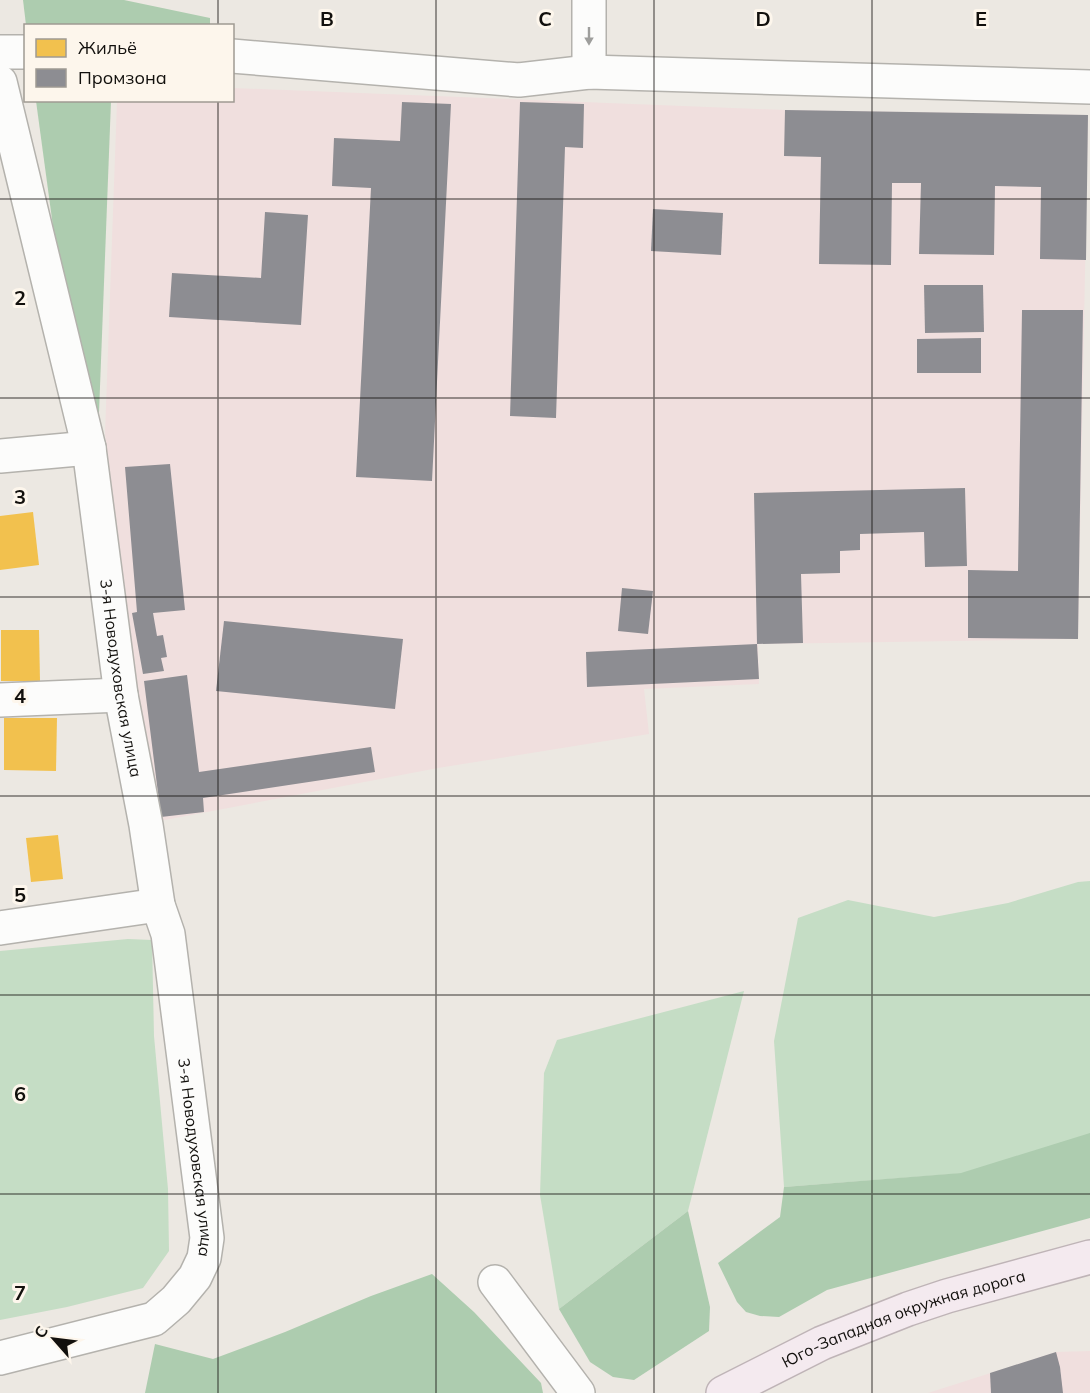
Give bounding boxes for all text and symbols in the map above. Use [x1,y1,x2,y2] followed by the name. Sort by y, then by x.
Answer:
[320,6,334,31] text: B
[538,6,552,31] text: C
[755,6,771,31] text: D
[975,6,987,31] text: E
[24,24,234,102] legend
[584,26,594,45] one-way arrow
[78,36,137,59] text: Жильё
[78,66,167,89] text: Промзона
[14,285,26,310] text: 2
[14,484,26,509] text: 3
[96,578,147,779] street label: 3-я Новодуховская улица
[14,683,26,708] text: 4
[14,882,26,907] text: 5
[174,1057,217,1258] street label: 3-я Новодуховская улица
[14,1081,26,1106] text: 6
[778,1265,1027,1372] street label: Юго-Западная окружная дорога
[14,1280,26,1305] text: 7
[24,1309,84,1369] north arrow
[29,1322,52,1341] text: С

